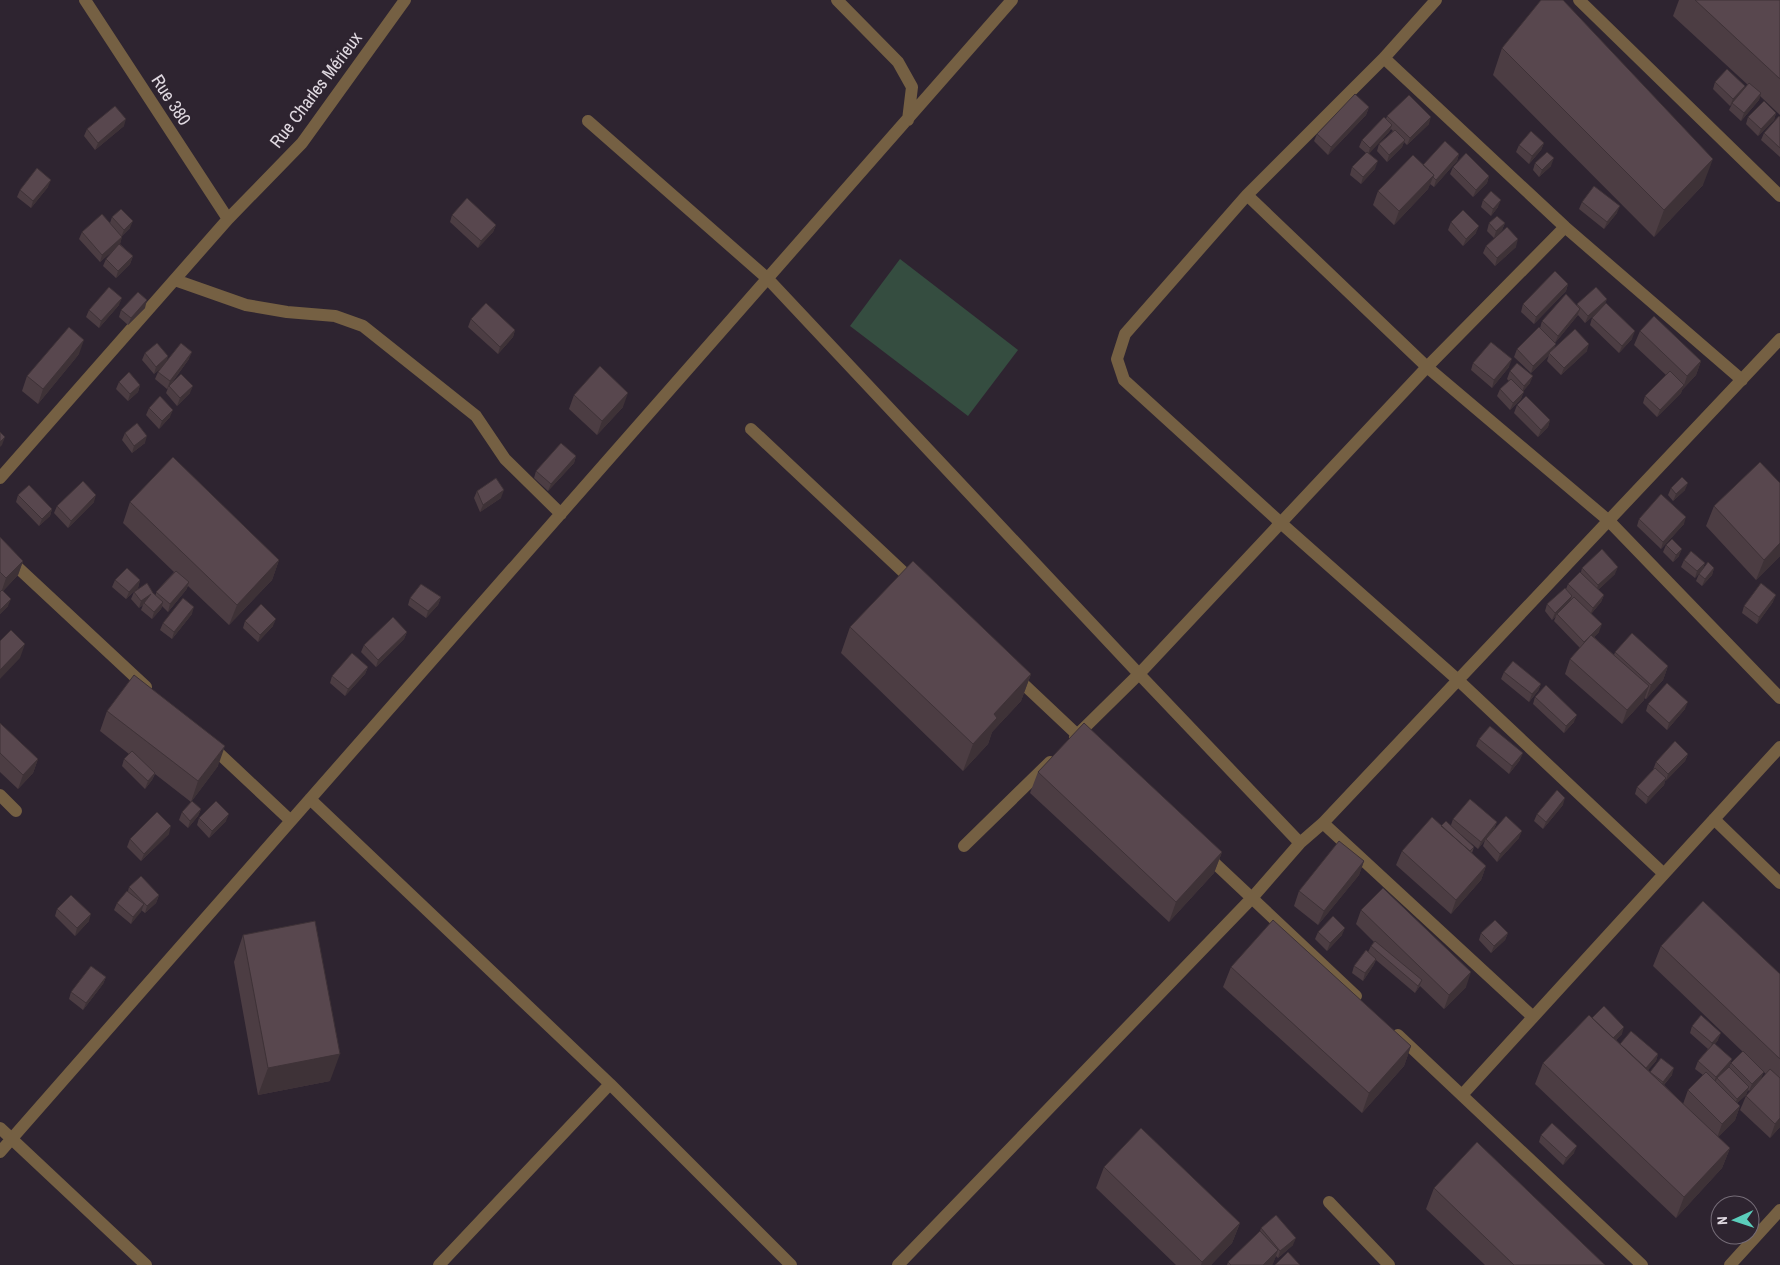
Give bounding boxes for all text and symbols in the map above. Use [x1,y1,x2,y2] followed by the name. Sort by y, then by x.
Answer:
[264,26,368,153] street label: Rue Charles Mérieux
[146,70,197,130] street label: Rue 380
[1710,1195,1760,1245] north arrow
[1713,1216,1731,1225] text: N

